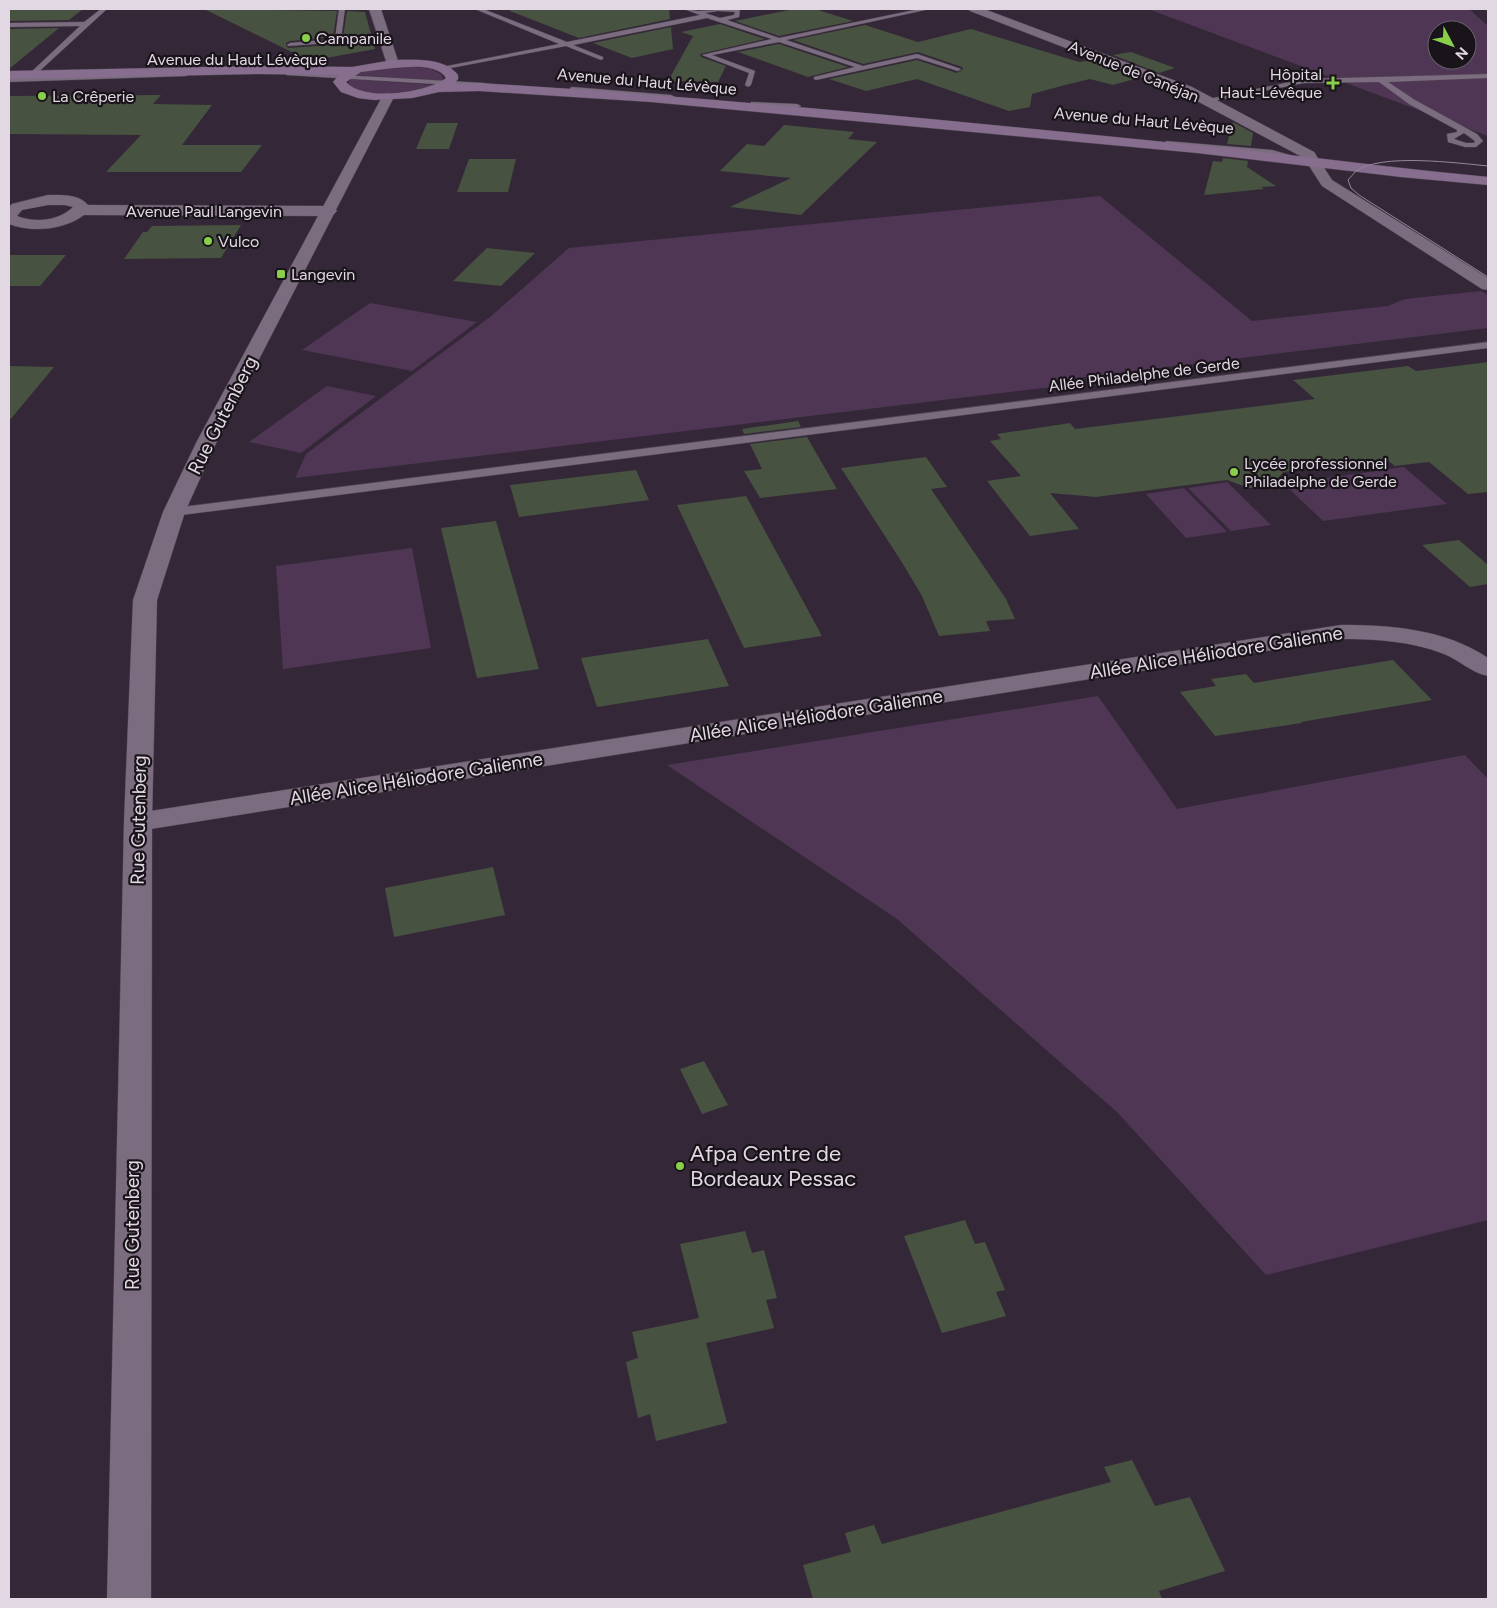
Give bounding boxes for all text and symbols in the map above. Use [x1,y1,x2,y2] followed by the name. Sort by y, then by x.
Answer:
[1427,20,1477,70] north arrow
[316,29,392,48] place label: Campanile
[300,32,312,44] marker: Campanile
[1066,37,1202,106] street label: Avenue de Canéjan
[1451,44,1471,63] text: N
[147,50,327,69] street label: Avenue du Haut Lévèque
[556,64,738,99] street label: Avenue du Haut Lévèque
[1220,65,1322,102] place label: Hôpital Haut-Lévêque
[1326,76,1340,90] marker: Hôpital Haut-Lévêque
[52,87,134,106] place label: La Crêperie
[36,90,48,102] marker: La Crêperie
[1053,103,1235,138] street label: Avenue du Haut Lévèque
[126,202,282,221] street label: Avenue Paul Langevin
[218,232,259,251] place label: Vulco
[202,235,214,247] marker: Vulco
[291,265,355,284] place label: Langevin
[275,268,287,280] marker: Langevin
[183,352,262,478] street label: Rue Gutenberg
[1048,353,1241,396] street label: Allée Philadelphe de Gerde
[1244,454,1397,491] place label: Lycée professionnel Philadelphe de Gerde
[1228,466,1240,478] marker: Lycée professionnel Philadelphe de Gerde
[1088,621,1344,684] street label: Allée Alice Héliodore Galienne
[688,684,944,747] street label: Allée Alice Héliodore Galienne
[288,747,544,810] street label: Allée Alice Héliodore Galienne
[126,755,151,885] street label: Rue Gutenberg
[690,1140,856,1192] place label: Afpa Centre de Bordeaux Pessac
[121,1160,144,1290] street label: Rue Gutenberg
[674,1160,686,1172] marker: Afpa Centre de Bordeaux Pessac

